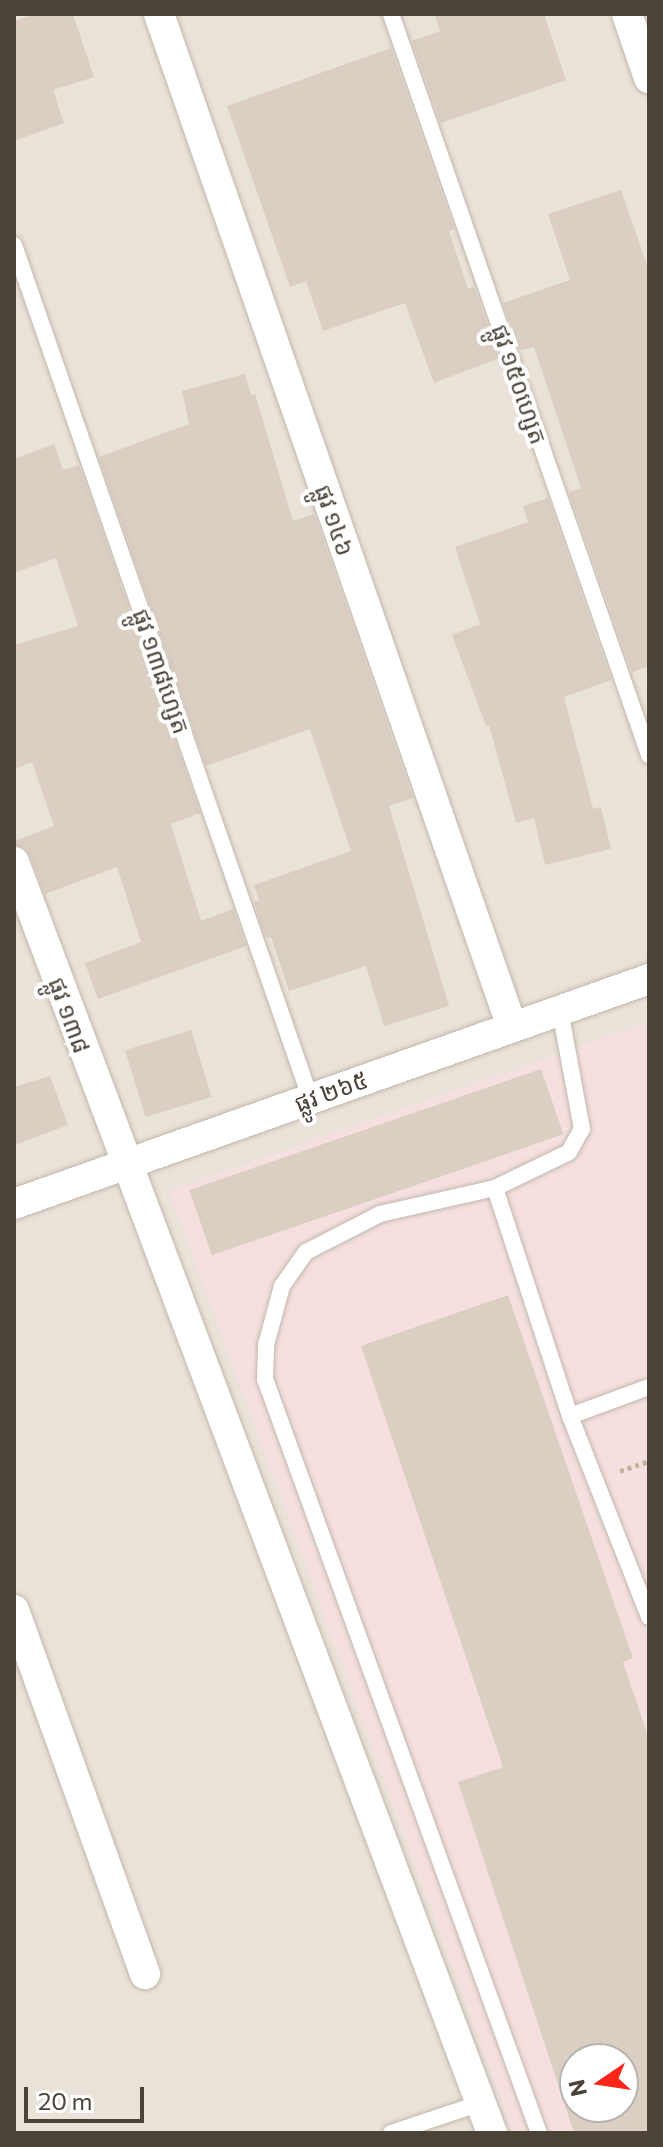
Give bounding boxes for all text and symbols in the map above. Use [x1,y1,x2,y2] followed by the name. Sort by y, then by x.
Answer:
[486,320,554,448] street label: ផ្លូវ ១៥០ហ្សេត
[309,481,361,559] street label: ផ្លូវ ១៤៦
[127,605,197,737] street label: ផ្លូវ ១៣៨ហ្សេត
[43,973,97,1057] street label: ផ្លូវ ១៣៨
[290,1064,372,1118] street label: ផ្លូវ ២៦៥
[559,2043,639,2123] north arrow
[28,2071,148,2121] scale bar
[562,2077,592,2099] text: N
[38,2086,92,2115] text: 20 m

